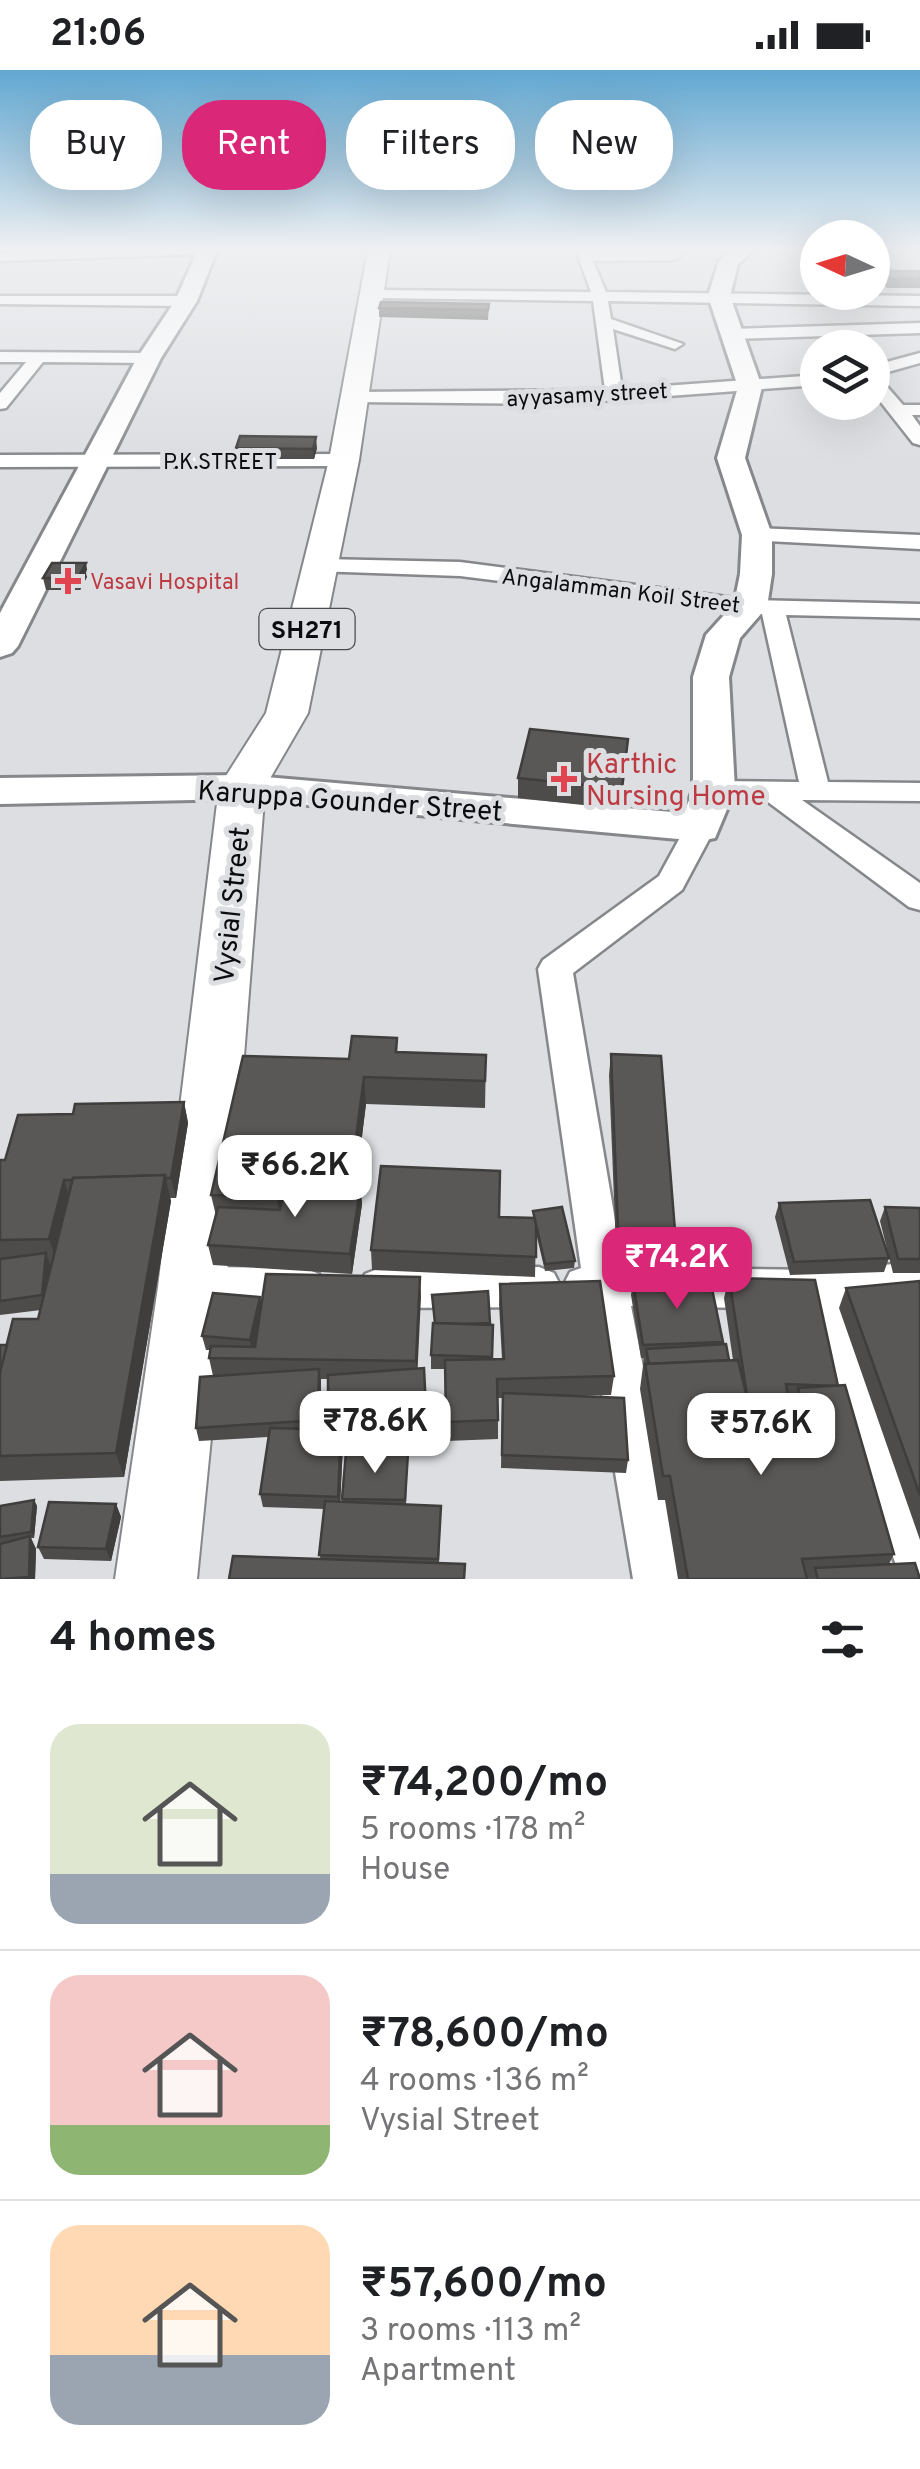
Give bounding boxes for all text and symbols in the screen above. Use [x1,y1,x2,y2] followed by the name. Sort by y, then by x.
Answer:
[50,11,146,60] text: 21:06
[30,100,162,190] chip: Buy
[182,100,326,190] chip: Rent
[346,100,515,190] chip: Filters
[535,100,673,190] chip: New
[800,220,890,310] north arrow
[800,220,890,420] map controls
[800,330,890,420] button: layers
[506,379,669,414] street label: ayyasamy street
[163,450,277,477] street label: P.K.STREET
[500,564,741,620] street label: Angalamman Koil Street
[55,568,81,594] marker: Vasavi Hospital
[90,570,239,597] place label: Vasavi Hospital
[260,609,354,649] road number: SH271
[586,748,766,816] place label: Karthic Nursing Home
[551,766,577,792] marker: Karthic Nursing Home
[196,774,503,832] street label: Karuppa Gounder Street
[208,825,260,985] street label: Vysial Street
[214,1135,376,1220] pin: ₹66.2K
[240,1147,350,1187] text: ₹66.2K
[596,1227,758,1312] pin: ₹74.2K
[624,1239,730,1279] text: ₹74.2K
[294,1391,456,1476] pin: ₹78.6K
[680,1393,842,1478] pin: ₹57.6K
[322,1403,428,1443] text: ₹78.6K
[709,1405,813,1445] text: ₹57.6K
[815,1612,870,1667] icon: filters
[50,1613,217,1666] text: 4 homes
[360,1758,608,1811] text: ₹74,200/mo
[130,1764,250,1884] icon: home
[360,1811,586,1851] text: 5 rooms · 178 m²
[360,1851,450,1891] text: House
[360,2009,609,2062] text: ₹78,600/mo
[130,2015,250,2135] icon: home
[360,2062,589,2102] text: 4 rooms · 136 m²
[360,2102,540,2142] text: Vysial Street
[360,2259,607,2312] text: ₹57,600/mo
[130,2265,250,2385] icon: home
[360,2312,581,2352] text: 3 rooms · 113 m²
[360,2352,516,2392] text: Apartment

